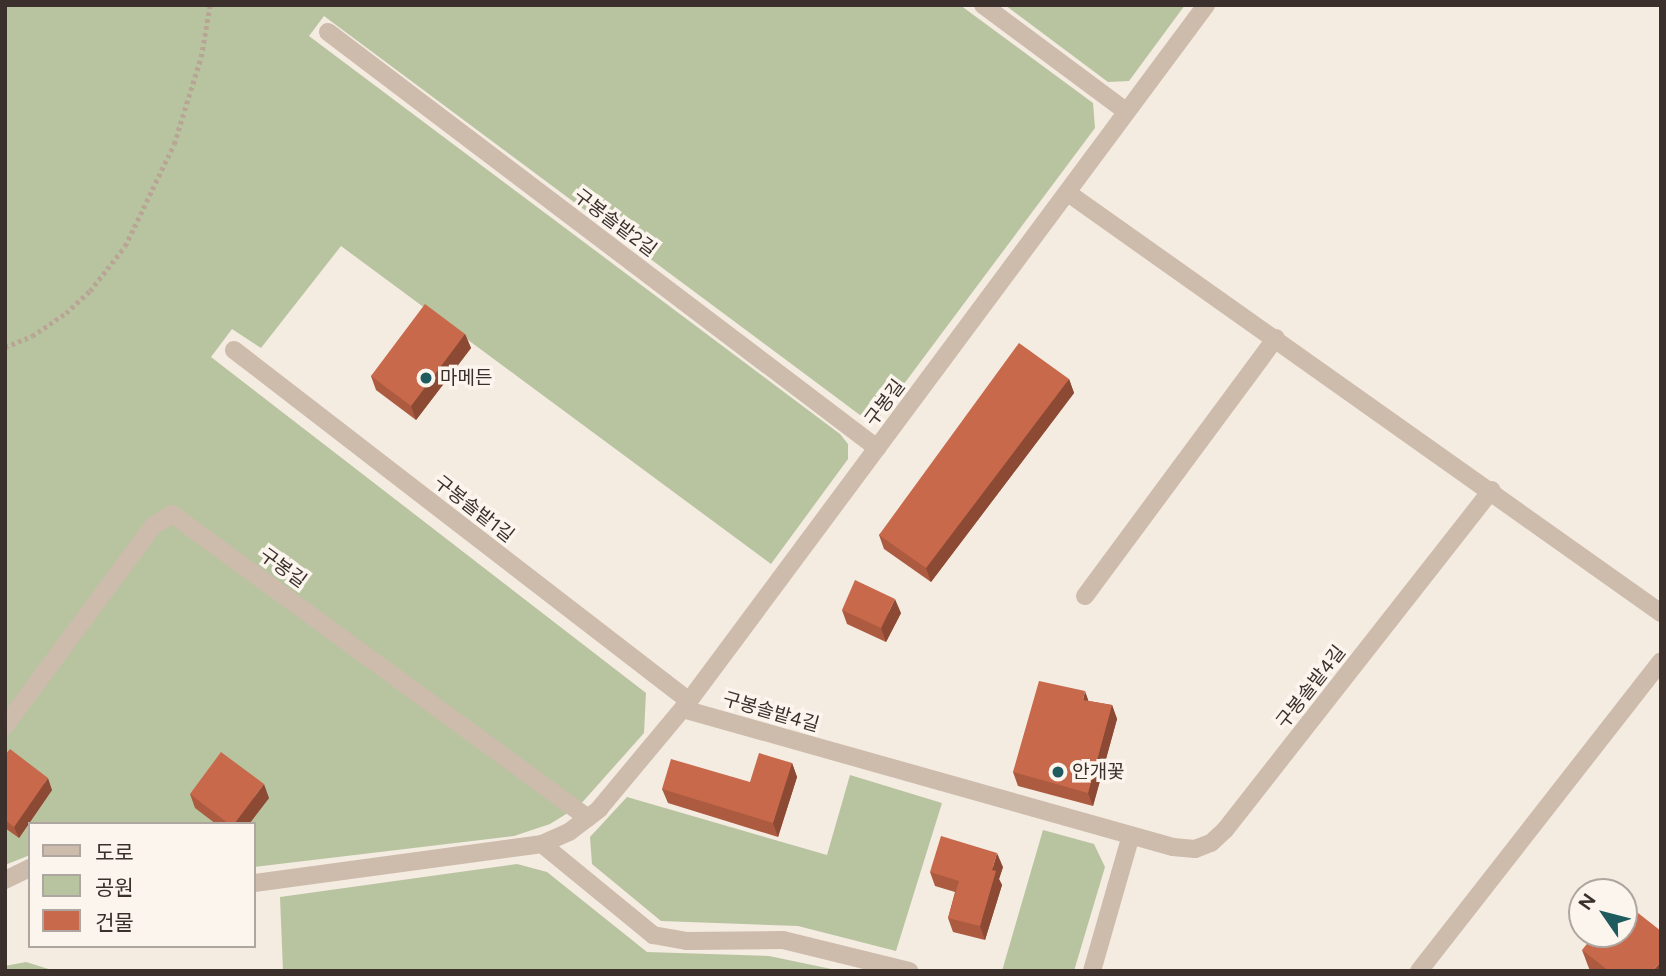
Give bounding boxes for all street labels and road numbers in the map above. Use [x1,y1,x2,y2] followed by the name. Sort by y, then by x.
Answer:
[569,184,661,262] street label: 구봉솔밭2길
[860,375,910,431] street label: 구봉길
[429,471,519,547] street label: 구봉솔밭1길
[255,543,311,593] street label: 구봉길
[1271,641,1351,733] street label: 구봉솔밭4길
[720,687,822,737] street label: 구봉솔밭4길

